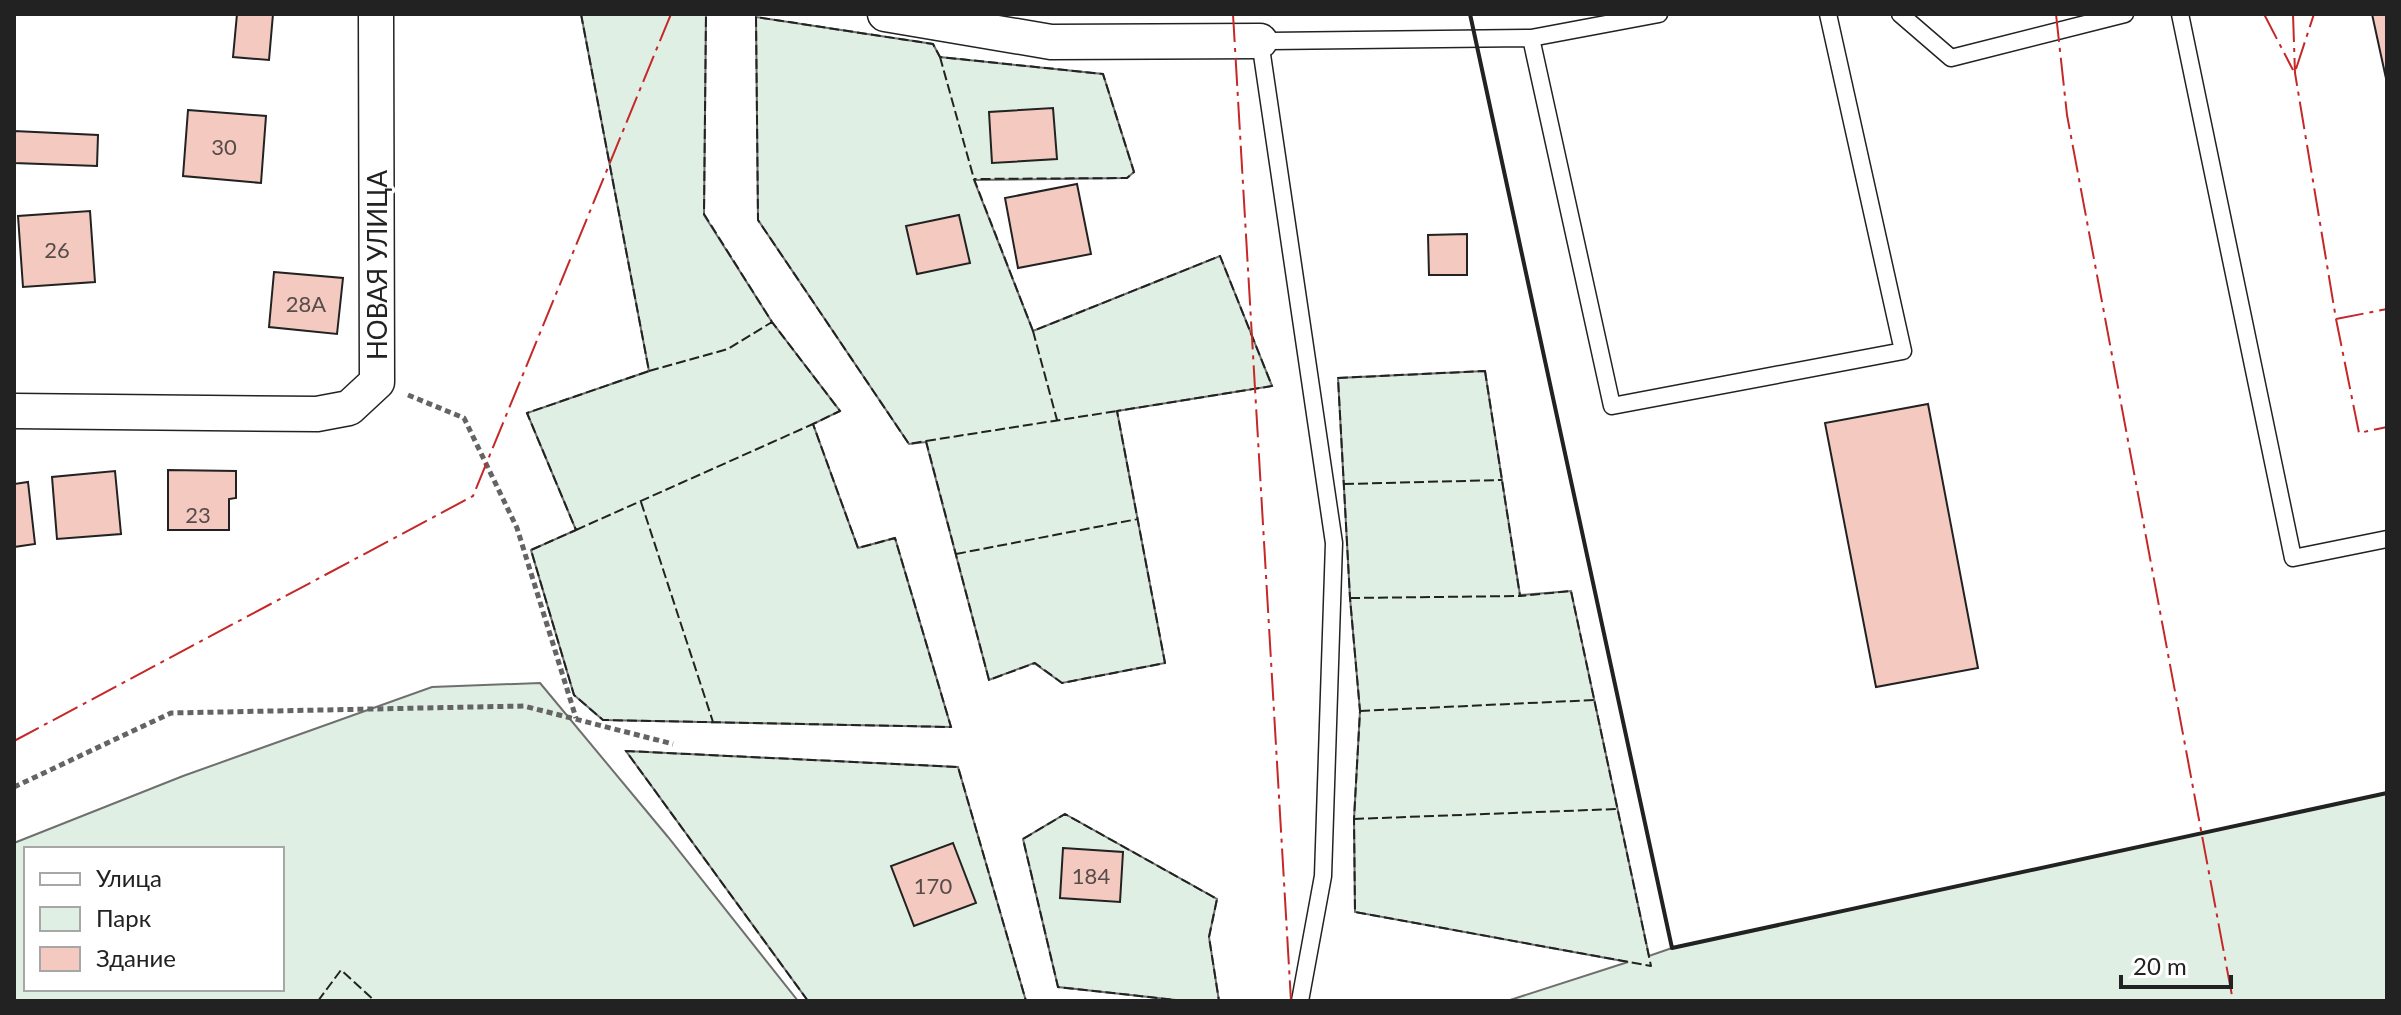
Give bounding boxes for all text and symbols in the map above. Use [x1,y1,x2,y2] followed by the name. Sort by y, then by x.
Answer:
[211,133,237,160] house number: 30
[361,170,393,360] street label: НОВАЯ УЛИЦА
[44,236,70,263] house number: 26
[286,290,326,317] house number: 28А
[185,501,211,528] house number: 23
[24,847,284,991] legend
[1072,862,1110,889] house number: 184
[96,863,162,892] text: Улица
[914,872,952,899] house number: 170
[96,903,152,932] text: Парк
[2121,939,2231,989] scale bar
[96,943,176,972] text: Здание
[2133,951,2187,980] text: 20 m

